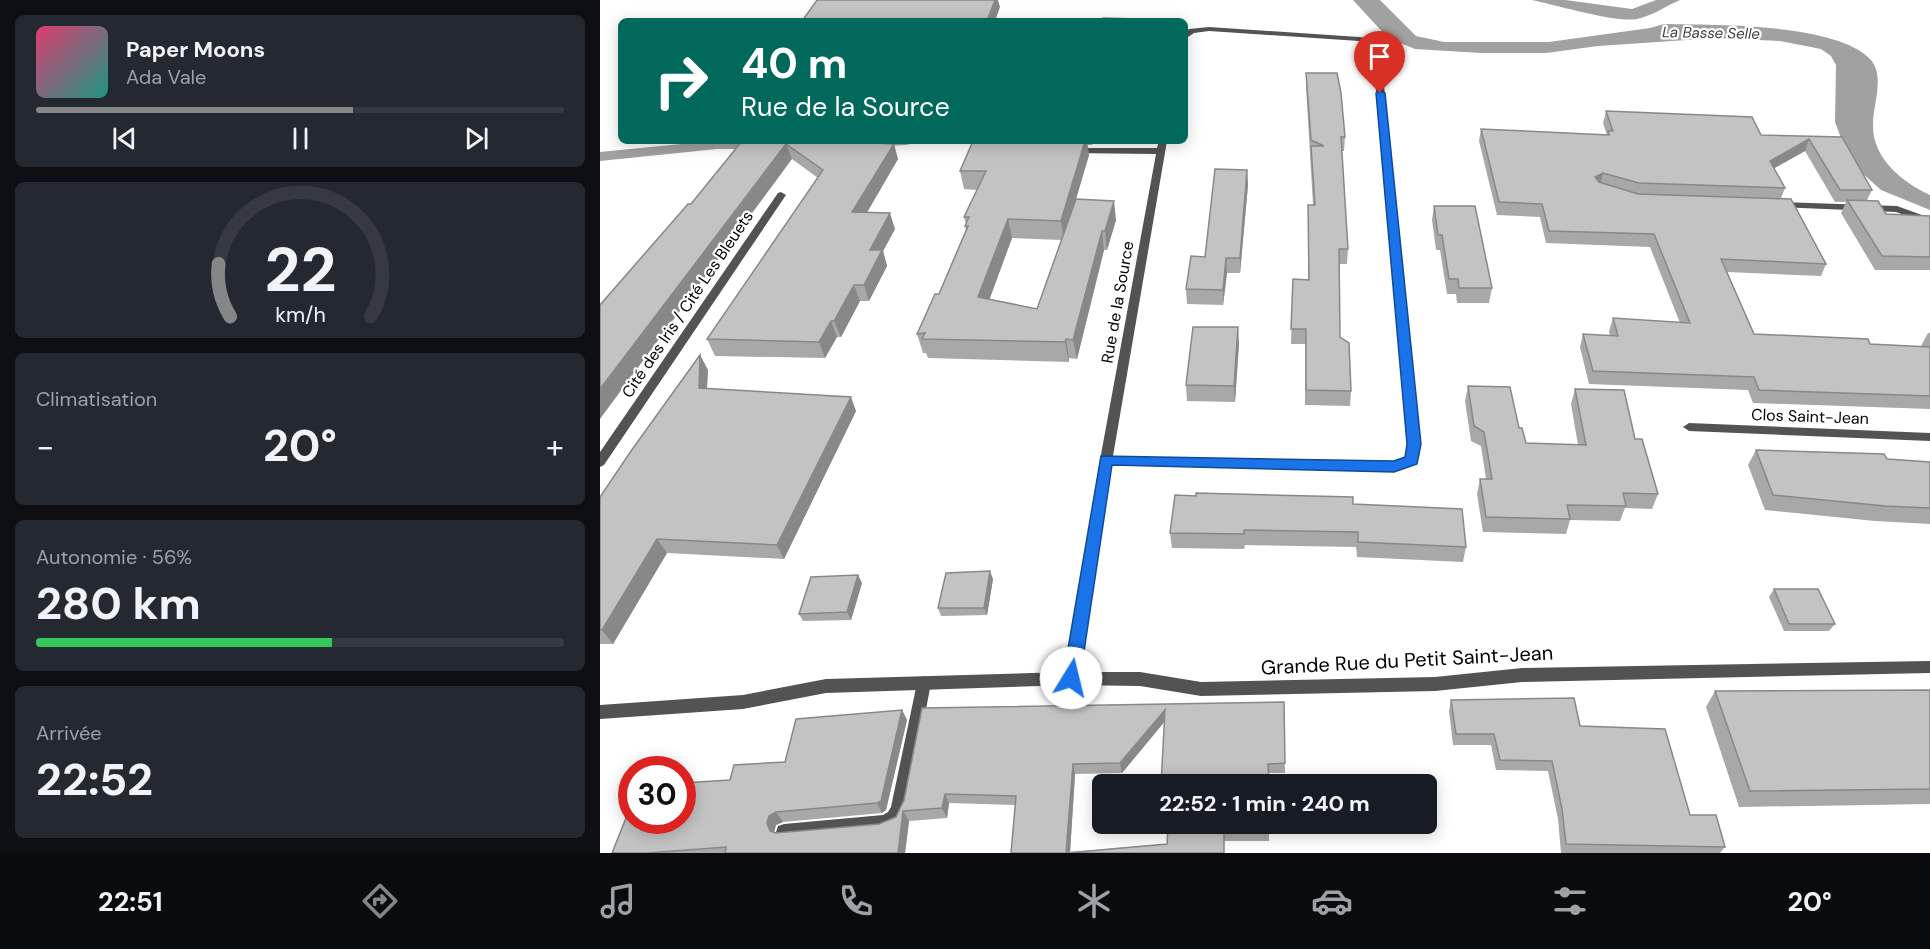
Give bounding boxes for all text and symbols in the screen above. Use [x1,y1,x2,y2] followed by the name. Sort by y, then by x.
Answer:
[1662,22,1761,44] water label: La Basse Selle
[1354,31,1405,93] pin
[126,35,265,64] text: Paper Moons
[741,36,847,91] text: 40 m
[1363,40,1396,73] icon: arrive
[642,42,720,120] icon: right
[126,64,206,90] text: Ada Vale
[741,89,950,124] text: Rue de la Source
[108,122,141,155] icon: previous
[284,122,317,155] icon: pause
[460,122,493,155] icon: next
[617,207,758,402] street label: Cité des Iris / Cité Les Bleuets
[264,229,336,310] text: 22
[1096,239,1139,365] street label: Rue de la Source
[275,301,325,329] text: km/h
[36,386,157,412] text: Climatisation
[1751,404,1869,429] street label: Clos Saint-Jean
[263,416,337,475] text: 20°
[36,425,54,468] text: −
[546,425,564,468] text: +
[36,544,192,570] text: Autonomie · 56%
[36,574,201,633] text: 280 km
[1260,639,1554,681] street label: Grande Rue du Petit Saint-Jean
[1039,646,1103,710] position arrow
[36,720,102,746] text: Arrivée
[36,750,153,809] text: 22:52
[618,756,696,834] speed limit sign: 30
[1159,789,1370,818] text: 22:52 · 1 min · 240 m
[359,880,401,922] icon: directions
[597,880,639,922] icon: music
[835,880,877,922] icon: phone
[1073,880,1115,922] icon: climate
[1311,880,1353,922] icon: car
[1549,880,1591,922] icon: filters
[98,884,163,919] text: 22:51
[1788,884,1832,919] text: 20°

